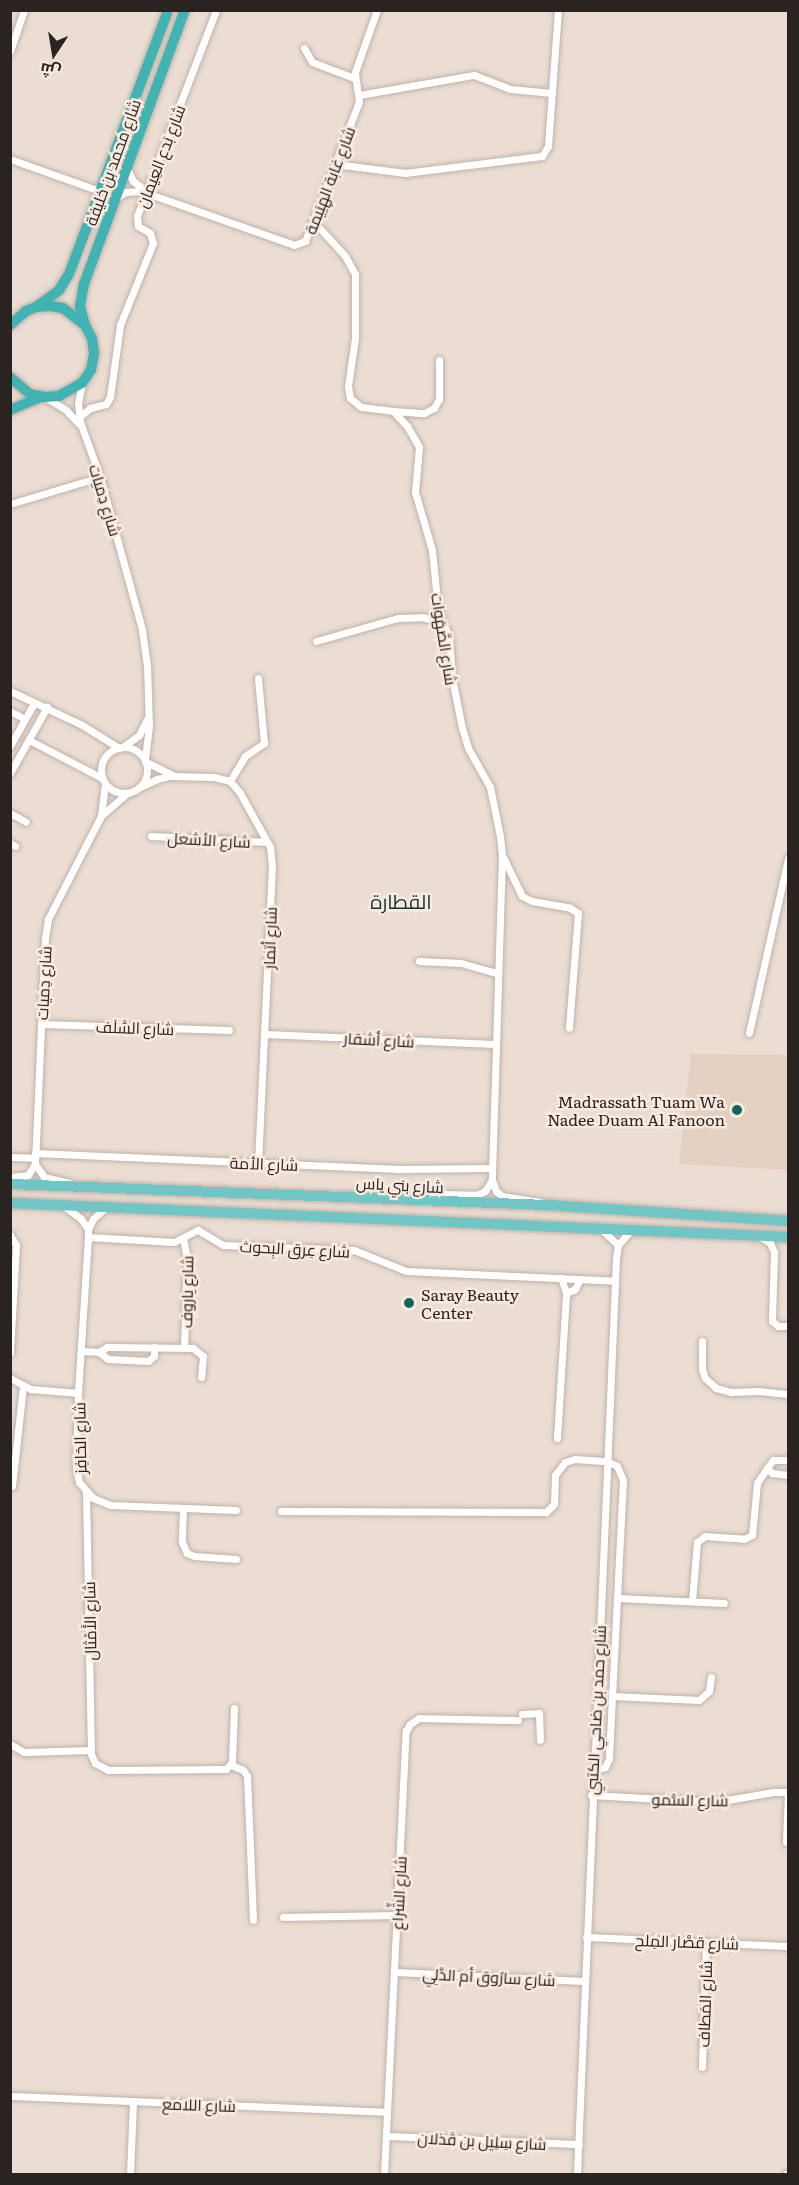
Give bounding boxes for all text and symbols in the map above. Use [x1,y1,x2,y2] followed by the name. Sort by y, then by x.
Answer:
[24,24,84,84] north arrow
[38,58,63,85] text: ش
[80,96,144,228] street label: شارع محمد بن خليفة
[132,102,188,210] street label: شارع بَدع العِيمان
[300,123,358,237] street label: شارع غابة الهِيَيمة
[86,462,126,538] street label: شارع دِميات
[428,591,462,687] street label: شارع الصَّهَوات
[167,827,251,851] street label: شارع الأشعل
[370,888,432,912] district label: القطارة
[258,906,280,970] street label: شارع أتمار
[31,945,55,1021] street label: شارع دِميات
[95,1016,175,1038] street label: شارع السَّلَف
[343,1028,415,1050] street label: شارع أشقار
[547,1091,725,1129] place label: Madrassath Tuam Wa Nadee Duam Al Fanoon
[730,1103,744,1117] marker: Madrassath Tuam Wa Nadee Duam Al Fanoon
[230,1152,298,1174] street label: شارع الأمة
[356,1172,444,1196] street label: شارع بني ياس
[239,1236,351,1260] street label: شارع عِرق البِحوث
[176,1256,196,1328] street label: شارع ياروف
[421,1284,519,1322] place label: Saray Beauty Center
[402,1296,416,1310] marker: Saray Beauty Center
[69,1402,89,1474] street label: شارع الحَافِز
[79,1581,99,1661] street label: شارع الأَمْثال
[581,1625,609,1795] street label: شارع حمد بن ضاحي الكتبي
[651,1789,729,1809] street label: شارع السُّمو
[386,1855,410,1931] street label: شارع الشِّراع
[635,1930,739,1952] street label: شارع قصَّار المِلح
[693,1960,715,2048] street label: شارع المَطاف
[422,1963,556,1989] street label: شارع سارُوق أم الدِّلِي
[162,2093,236,2115] street label: شارع اللامع
[417,2127,547,2153] street label: شارع سِلِيل بن قَذلان

